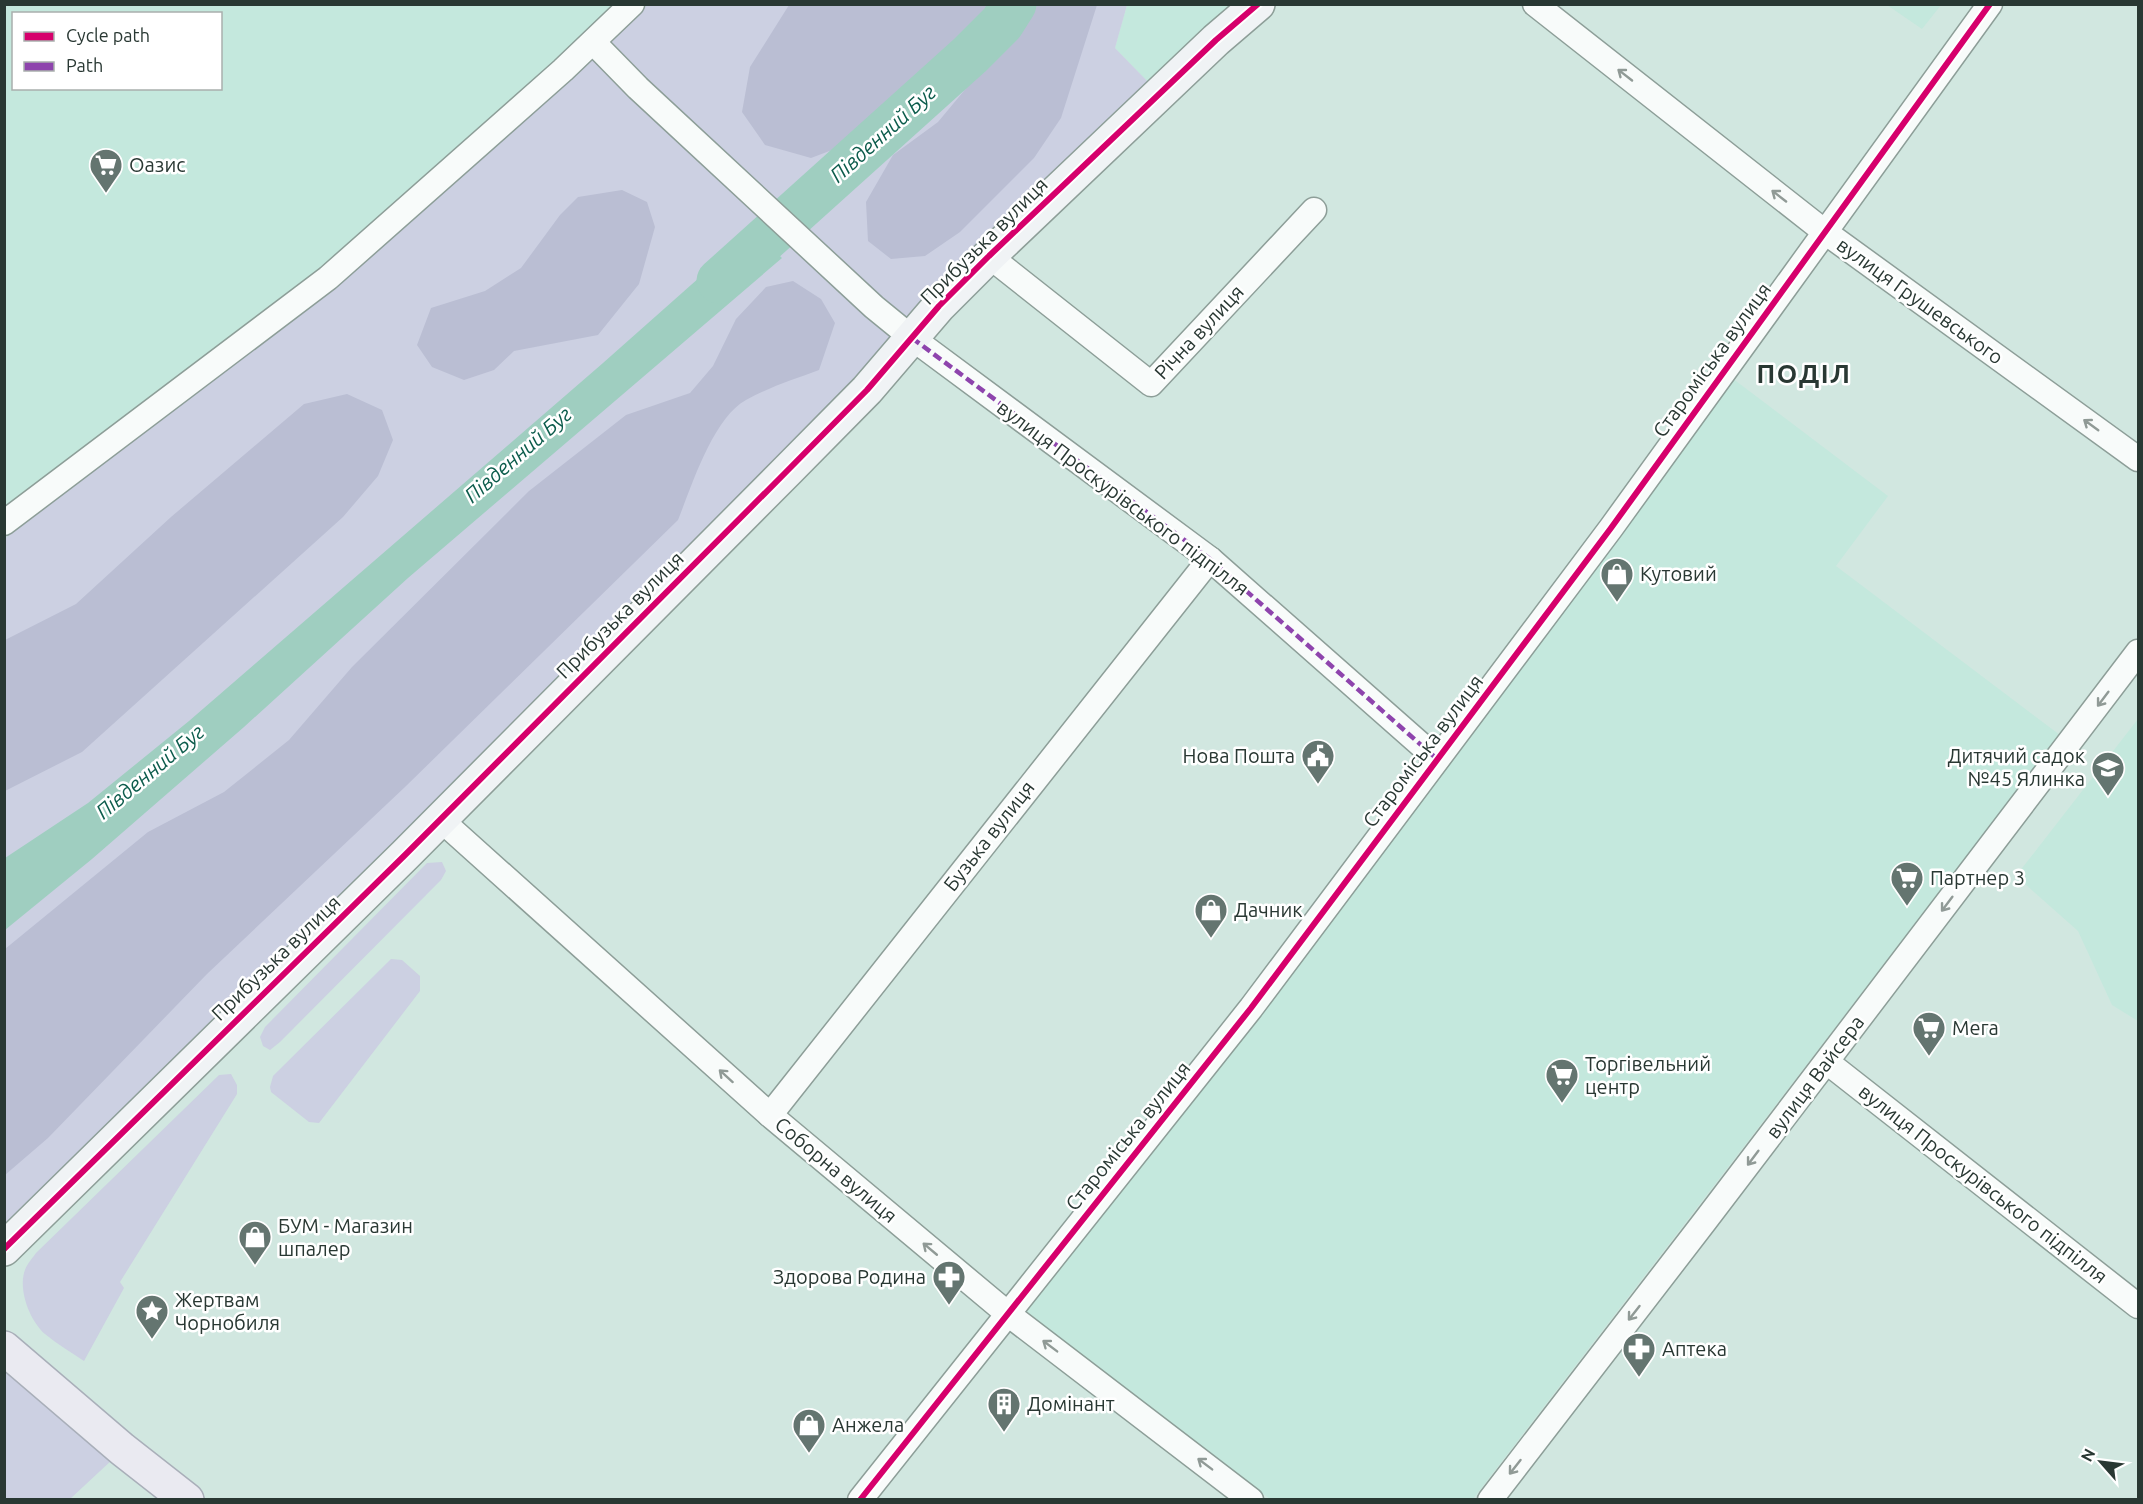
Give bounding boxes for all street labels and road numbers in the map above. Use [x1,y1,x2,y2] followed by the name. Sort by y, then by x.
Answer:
[915,172,1052,309] street label: Прибузька вулиця
[1833,233,2008,369] street label: вулиця Грушевського
[1648,278,1775,441] street label: Староміська вулиця
[1149,280,1248,383] street label: Річна вулиця
[993,395,1254,600] street label: вулиця Проскурівського підпілля
[551,546,688,683] street label: Прибузька вулиця
[1358,670,1487,831] street label: Староміська вулиця
[939,776,1039,895] street label: Бузька вулиця
[207,890,345,1025] street label: Прибузька вулиця
[1761,1011,1868,1143] street label: вулиця Вайсера
[1060,1057,1195,1215] street label: Староміська вулиця
[1854,1079,2112,1288] street label: вулиця Проскурівського підпілля
[771,1112,902,1227] street label: Соборна вулиця

